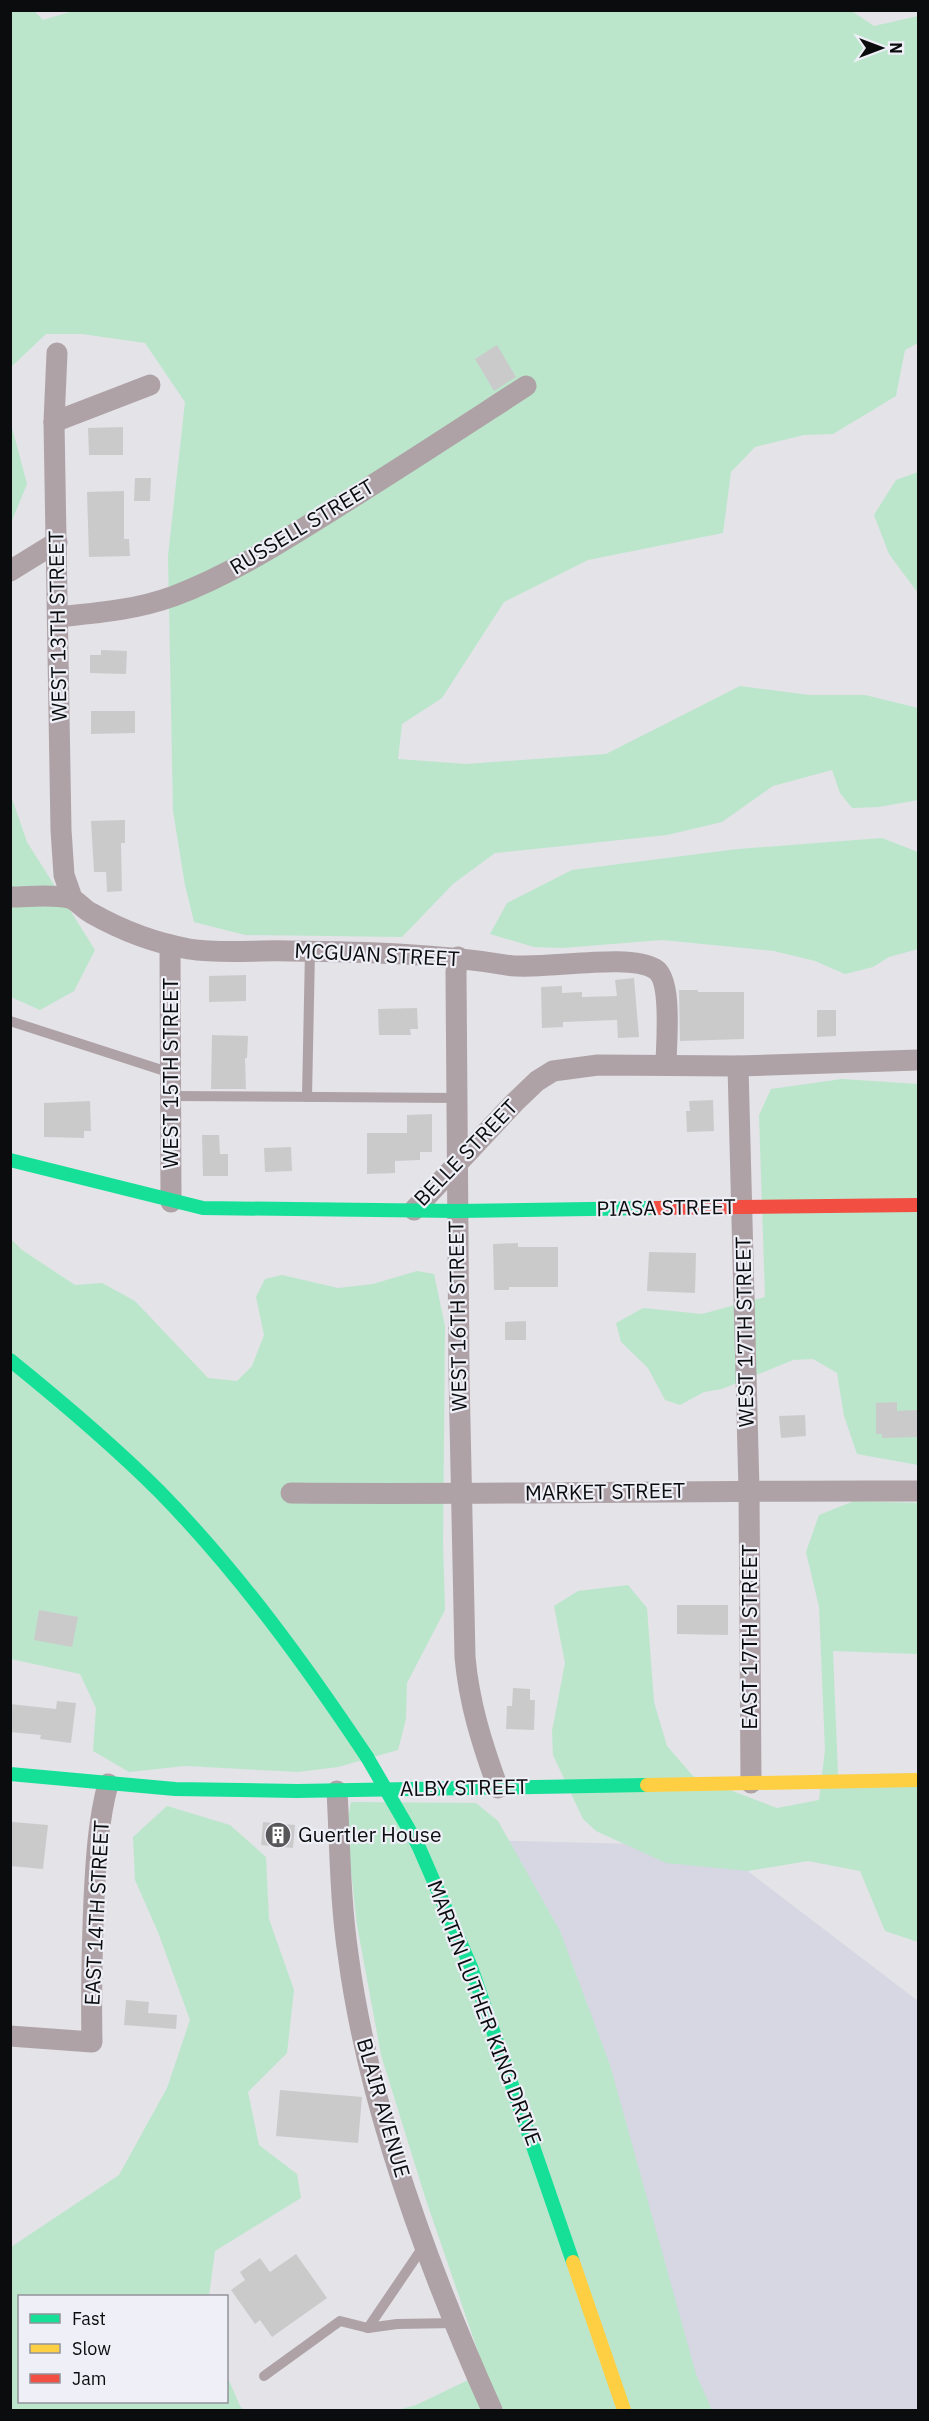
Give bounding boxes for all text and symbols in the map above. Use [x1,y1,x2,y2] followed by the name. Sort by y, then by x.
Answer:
[851,18,911,78] north arrow
[886,42,906,54] text: N
[224,472,379,580] street label: RUSSELL STREET
[41,530,73,722] street label: WEST 13TH STREET
[294,936,460,972] street label: MCGUAN STREET
[156,978,184,1168] street label: WEST 15TH STREET
[407,1093,523,1212] street label: BELLE STREET
[596,1192,736,1222] street label: PIASA STREET
[441,1220,473,1412] street label: WEST 16TH STREET
[728,1236,760,1428] street label: WEST 17TH STREET
[525,1476,685,1506] street label: MARKET STREET
[735,1544,763,1730] street label: EAST 17TH STREET
[400,1772,528,1802] street label: ALBY STREET
[77,1820,115,2006] street label: EAST 14TH STREET
[263,1820,293,1850] building icon: Guertler House
[298,1820,441,1848] place label: Guertler House
[421,1876,549,2149] street label: MARTIN LUTHER KING DRIVE
[351,2035,417,2181] street label: BLAIR AVENUE
[18,2295,228,2403] legend
[72,2307,106,2330] text: Fast
[72,2337,111,2360] text: Slow
[72,2367,107,2390] text: Jam

